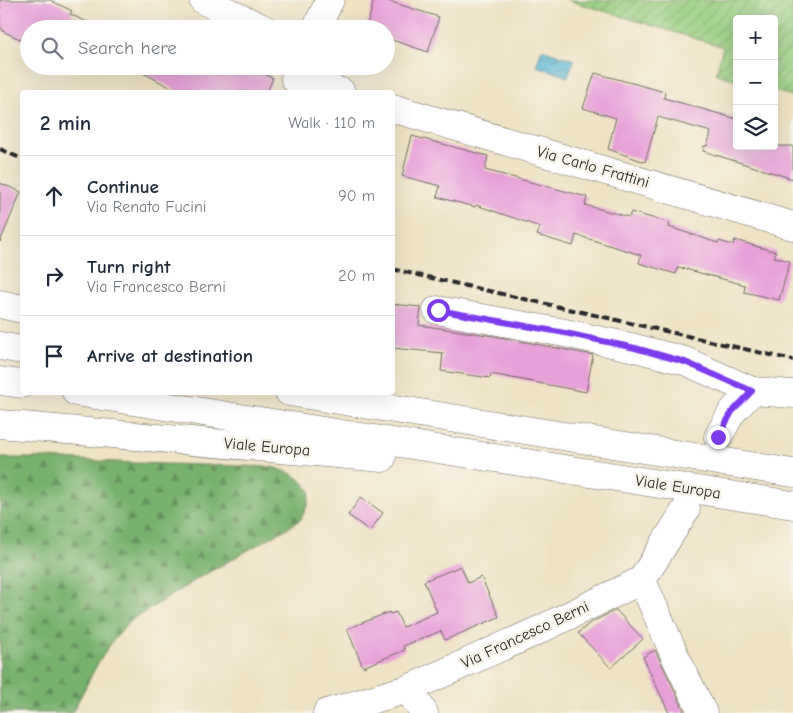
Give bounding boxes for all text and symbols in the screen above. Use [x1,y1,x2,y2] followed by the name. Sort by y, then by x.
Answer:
[733,15,778,150] map controls
[733,15,778,60] button: +
[20,20,395,75] search box
[38,34,66,62] icon: search
[78,37,177,59] text: Search here
[733,60,778,105] button: −
[733,105,778,150] button: layers
[40,111,91,135] text: 2 min
[288,114,375,132] text: Walk · 110 m
[535,142,651,192] street label: Via Carlo Frattini
[87,176,159,198] text: Continue
[40,182,68,210] icon: ahead
[338,187,375,205] text: 90 m
[87,198,206,216] text: Via Renato Fucini
[87,256,171,278] text: Turn right
[40,262,68,290] icon: right
[338,267,375,285] text: 20 m
[87,278,226,296] text: Via Francesco Berni
[427,299,450,322] route start
[40,342,68,370] icon: arrive
[87,345,253,367] text: Arrive at destination
[707,426,730,449] route end
[223,434,311,460] street label: Viale Europa
[634,471,722,503] street label: Viale Europa
[458,598,592,672] street label: Via Francesco Berni

